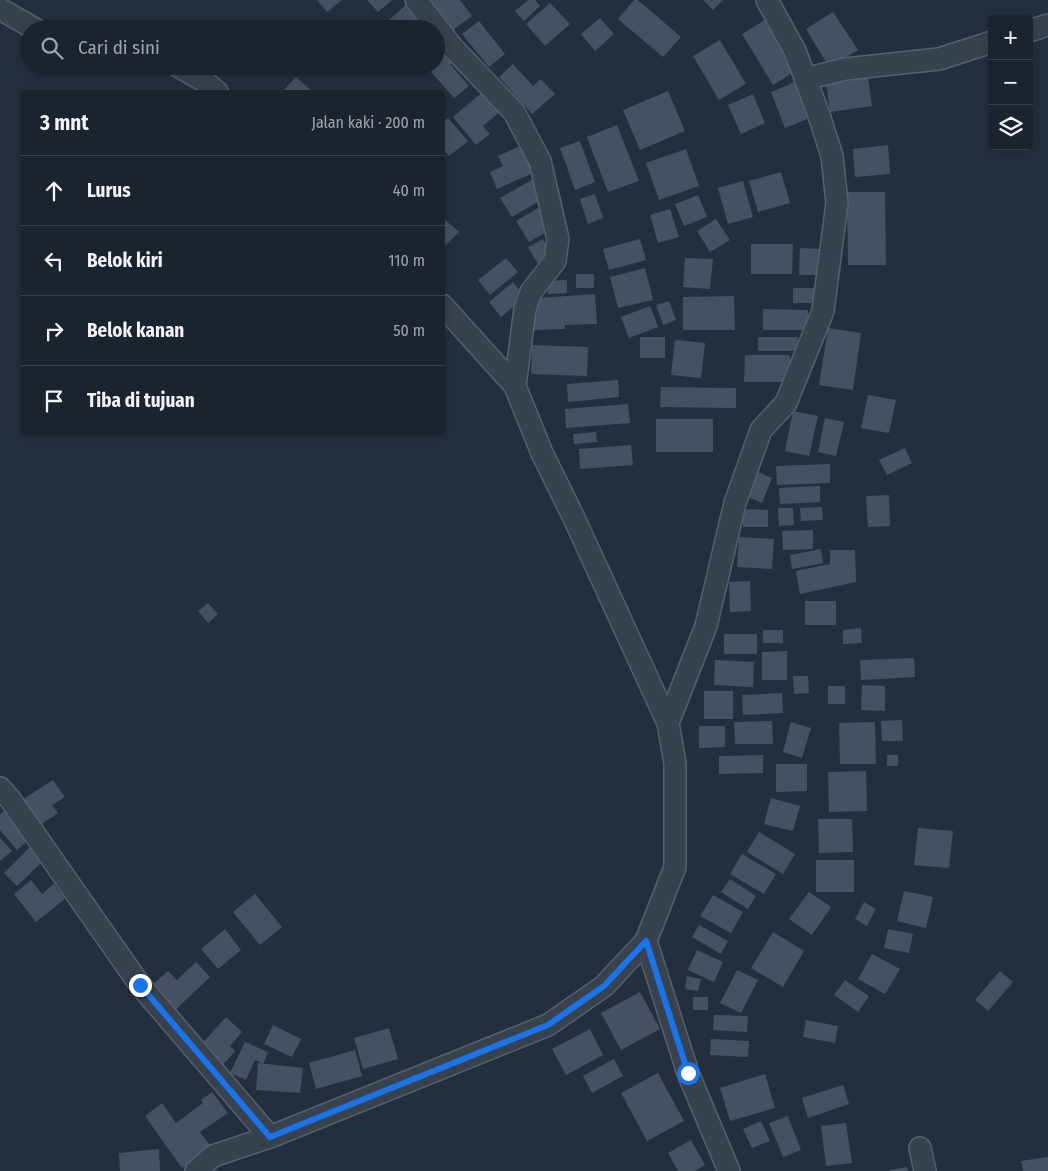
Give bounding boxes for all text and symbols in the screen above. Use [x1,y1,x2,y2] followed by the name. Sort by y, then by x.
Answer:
[988,15,1033,150] map controls
[988,15,1033,60] button: +
[20,20,445,75] search box
[38,34,66,62] icon: search
[78,36,160,59] text: Cari di sini
[988,60,1033,105] button: −
[988,105,1033,150] button: layers
[40,110,89,136] text: 3 mnt
[312,113,425,132] text: Jalan kaki · 200 m
[40,177,68,205] icon: ahead
[87,179,131,202] text: Lurus
[393,181,425,200] text: 40 m
[40,247,68,275] icon: left
[87,249,163,272] text: Belok kiri
[388,251,425,270] text: 110 m
[40,317,68,345] icon: right
[87,319,184,342] text: Belok kanan
[393,321,425,340] text: 50 m
[40,387,68,415] icon: arrive
[87,389,195,412] text: Tiba di tujuan
[129,974,152,997] route end
[677,1062,700,1085] route start

